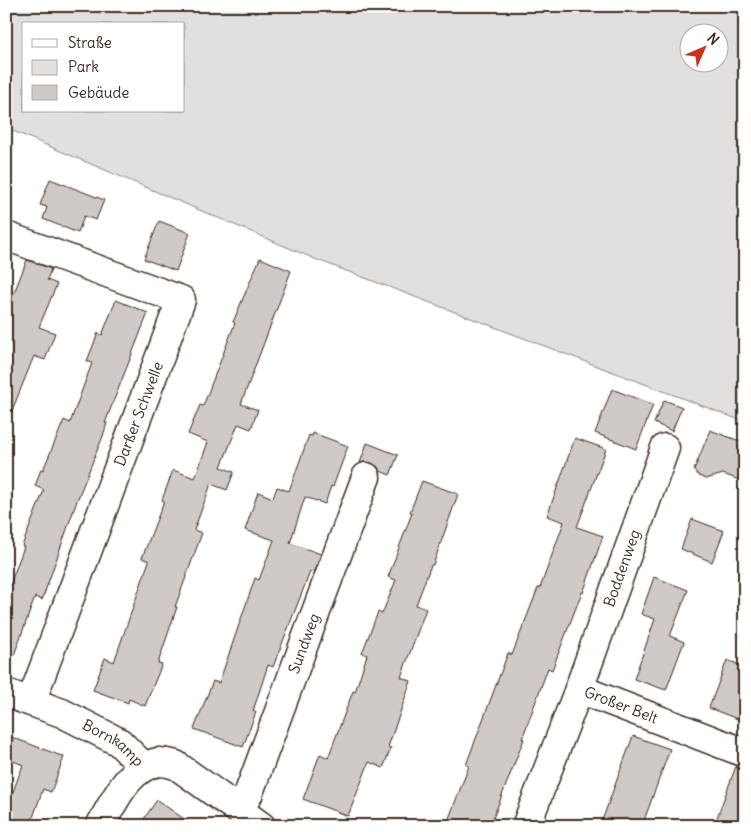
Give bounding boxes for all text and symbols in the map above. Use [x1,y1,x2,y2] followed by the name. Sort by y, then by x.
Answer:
[22,22,185,112] legend
[678,22,728,72] north arrow
[703,29,723,49] text: N
[68,33,112,52] text: Straße
[68,57,99,76] text: Park
[68,83,129,102] text: Gebäude
[110,359,167,469] street label: Darßer Schwelle
[599,527,644,609] street label: Boddenweg
[284,611,324,676] street label: Sundweg
[582,682,661,728] street label: Großer Belt
[79,715,148,770] street label: Bornkamp

